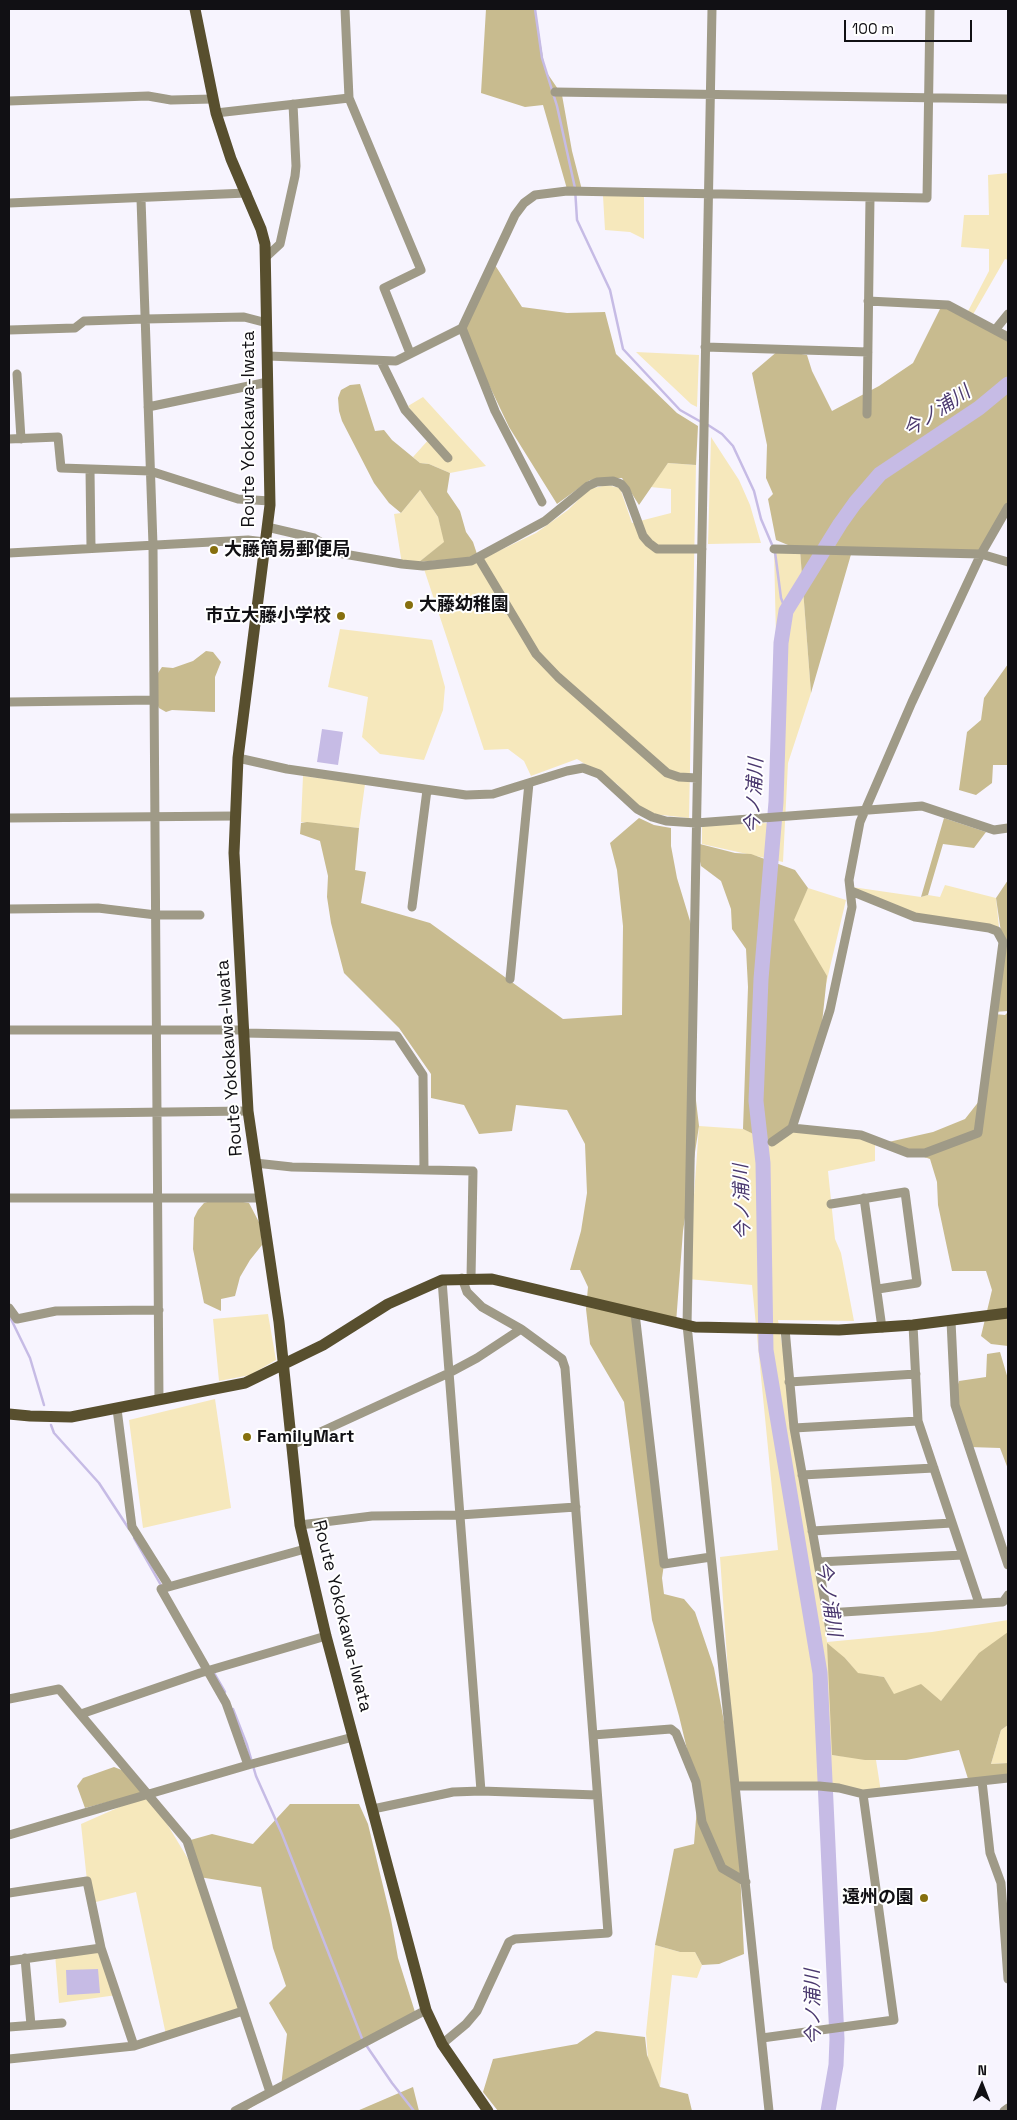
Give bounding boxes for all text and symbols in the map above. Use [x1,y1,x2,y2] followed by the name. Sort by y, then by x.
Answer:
[847,10,974,42] scale bar
[852,19,894,38] text: 100 m
[238,331,260,527] street label: Route Yokokawa-Iwata
[899,381,975,443] water label: 今ノ浦川
[224,539,350,561] place label: 大藤簡易郵便局
[208,544,220,556] marker: 大藤簡易郵便局
[419,594,509,616] place label: 大藤幼稚園
[403,599,415,611] marker: 大藤幼稚園
[205,605,331,627] place label: 市立大藤小学校
[335,610,347,622] marker: 市立大藤小学校
[742,757,768,835] water label: 今ノ浦川
[212,959,248,1157] street label: Route Yokokawa-Iwata
[730,1164,756,1240] water label: 今ノ浦川
[257,1426,355,1448] place label: FamilyMart
[241,1431,253,1443] marker: FamilyMart
[308,1518,376,1714] street label: Route Yokokawa-Iwata
[811,1560,845,1638] water label: 今ノ浦川
[842,1887,914,1909] place label: 遠州の園
[918,1892,930,1904] marker: 遠州の園
[802,1969,826,2045] water label: 今ノ浦川
[957,2060,1007,2110] north arrow
[977,2061,987,2079] text: N

